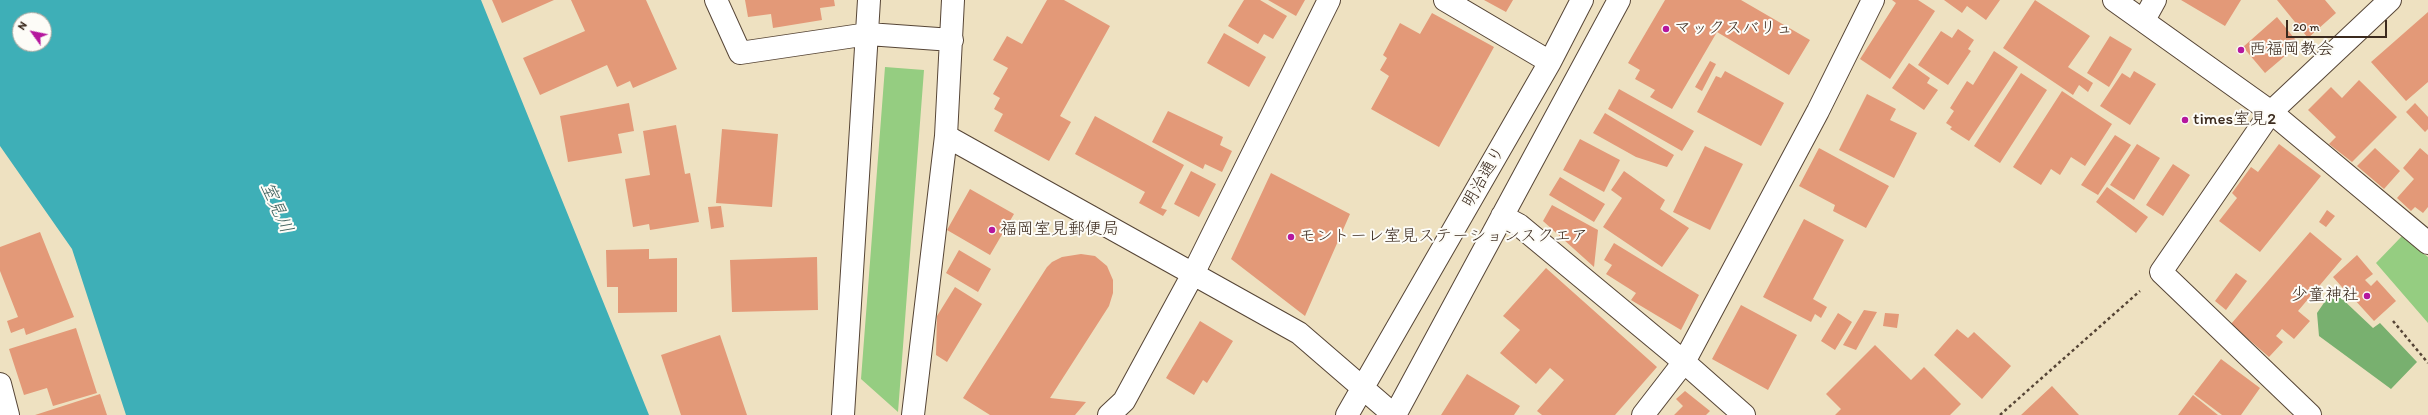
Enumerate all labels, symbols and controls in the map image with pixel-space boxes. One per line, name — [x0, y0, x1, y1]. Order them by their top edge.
north arrow — [12, 12, 52, 52]
scale bar — [2288, 12, 2389, 38]
text: N — [15, 19, 30, 32]
place label: マックスバリュ — [1674, 19, 1793, 39]
text: 20 m — [2293, 20, 2320, 34]
marker: マックスバリュ — [1661, 24, 1671, 34]
place label: 西福岡教会 — [2249, 40, 2334, 60]
marker: 西福岡教会 — [2236, 45, 2246, 55]
place label: times室見2 — [2193, 110, 2276, 130]
marker: times室見2 — [2180, 115, 2190, 125]
street label: 明治通り — [1458, 142, 1510, 212]
water label: 室見川 — [255, 179, 297, 237]
place label: 福岡室見郵便局 — [1000, 220, 1119, 240]
marker: 福岡室見郵便局 — [987, 225, 997, 235]
place label: モントーレ室見ステーションスクエア — [1299, 227, 1588, 247]
marker: モントーレ室見ステーションスクエア — [1286, 232, 1296, 242]
place label: 少童神社 — [2291, 286, 2359, 306]
marker: 少童神社 — [2362, 291, 2372, 301]

